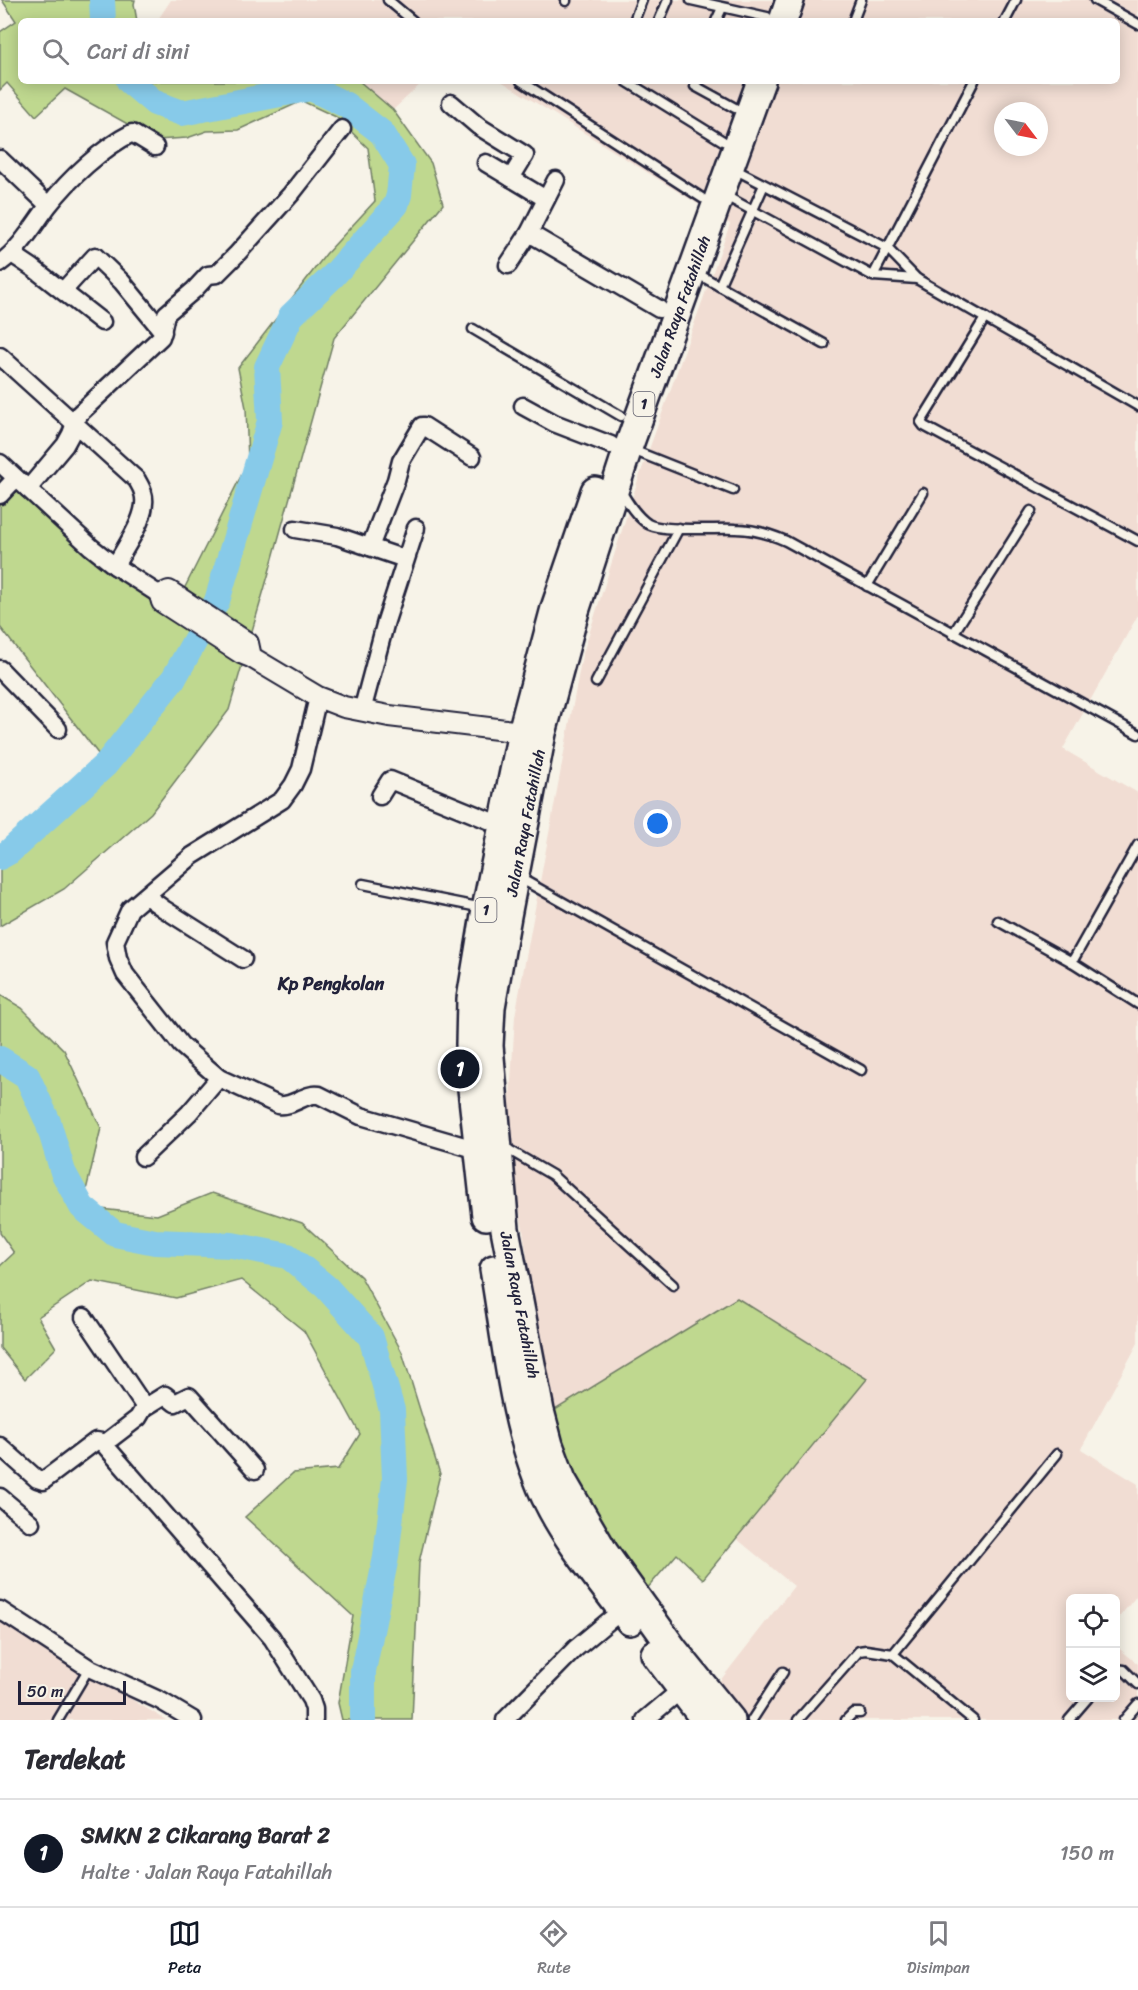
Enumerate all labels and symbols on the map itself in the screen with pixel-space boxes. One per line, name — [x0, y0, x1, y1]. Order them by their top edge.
north arrow — [994, 102, 1048, 156]
street label: Jalan Raya Fatahillah — [640, 231, 718, 382]
road number: 1 — [634, 392, 654, 416]
street label: Jalan Raya Fatahillah — [496, 747, 553, 900]
your location — [643, 809, 672, 838]
road number: 1 — [476, 898, 496, 922]
district label: Kp Pengkolan — [277, 968, 384, 1000]
pin: 1 — [440, 1046, 480, 1092]
street label: Jalan Raya Fatahillah — [491, 1228, 548, 1381]
scale bar — [18, 1678, 126, 1706]

